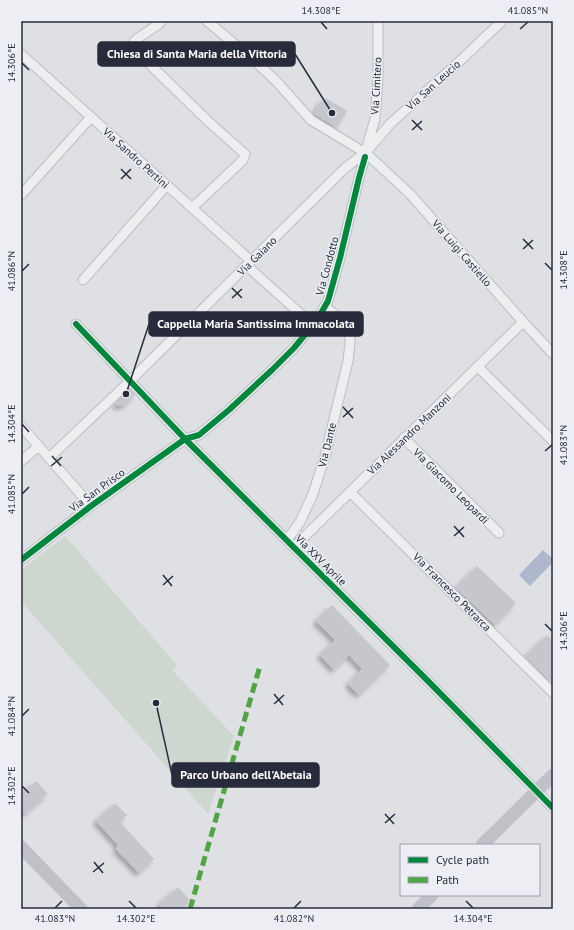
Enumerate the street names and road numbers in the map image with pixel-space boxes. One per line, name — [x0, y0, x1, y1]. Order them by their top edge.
street label: Via Cimitero — [367, 57, 385, 116]
street label: Via San Leucio — [402, 57, 463, 114]
street label: Via Sandro Pertini — [99, 124, 172, 191]
street label: Via Luigi Castiello — [428, 216, 495, 290]
street label: Via Gaiano — [234, 233, 280, 279]
street label: Via Condotto — [312, 235, 342, 298]
street label: Via Alessandro Manzoni — [363, 390, 454, 478]
street label: Via Dante — [314, 421, 339, 470]
street label: Via Giacomo Leopardi — [409, 444, 492, 527]
street label: Via San Prisco — [66, 465, 128, 516]
street label: Via XXV Aprile — [292, 531, 350, 589]
street label: Via Francesco Petrarca — [409, 549, 494, 634]

